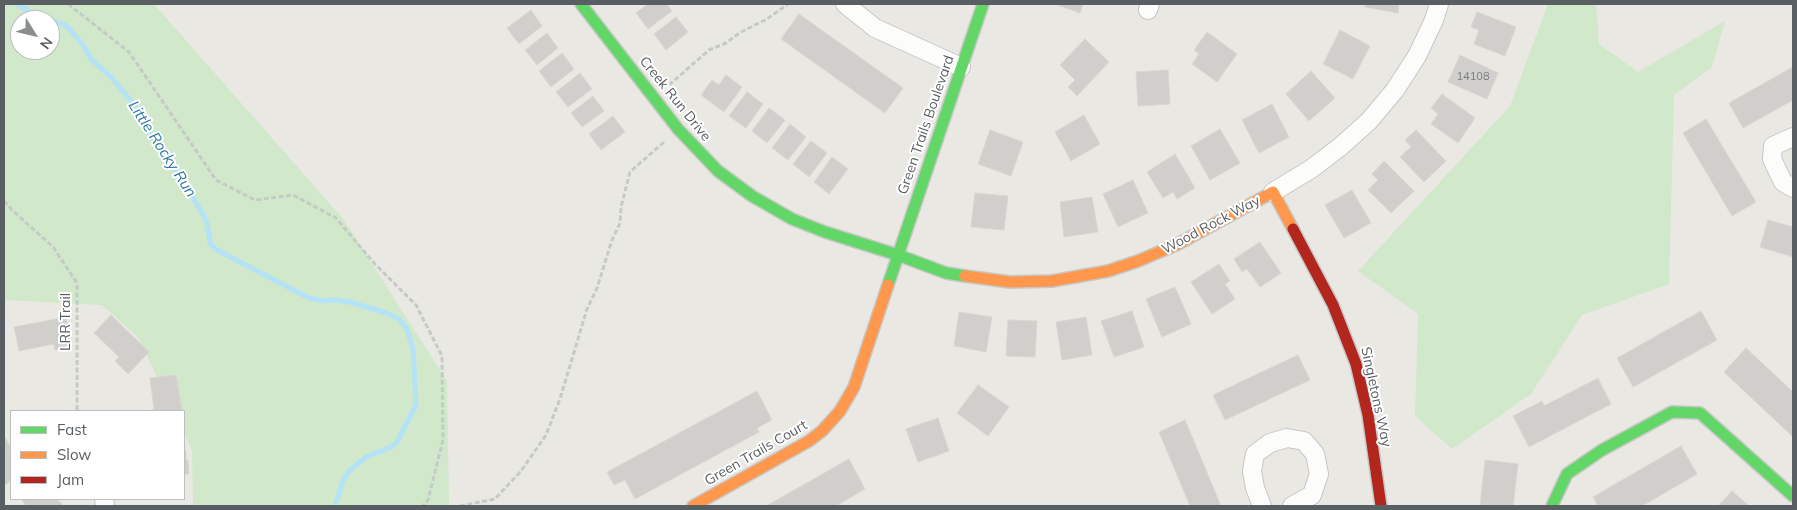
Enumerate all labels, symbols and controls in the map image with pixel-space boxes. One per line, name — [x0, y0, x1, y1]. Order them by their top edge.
north arrow — [10, 10, 60, 60]
text: N — [36, 34, 57, 53]
street label: Creek Run Drive — [636, 53, 714, 145]
street label: Green Trails Boulevard — [894, 53, 958, 197]
house number: 14108 — [1457, 70, 1489, 84]
water label: Little Rocky Run — [124, 98, 200, 200]
street label: Wood Rock Way — [1159, 192, 1263, 258]
street label: LRR Trail — [58, 293, 74, 351]
street label: Singletons Way — [1357, 345, 1395, 449]
legend — [10, 410, 185, 500]
street label: Green Trails Court — [702, 417, 810, 489]
text: Fast — [57, 420, 87, 439]
text: Slow — [57, 445, 91, 464]
text: Jam — [57, 470, 84, 489]

